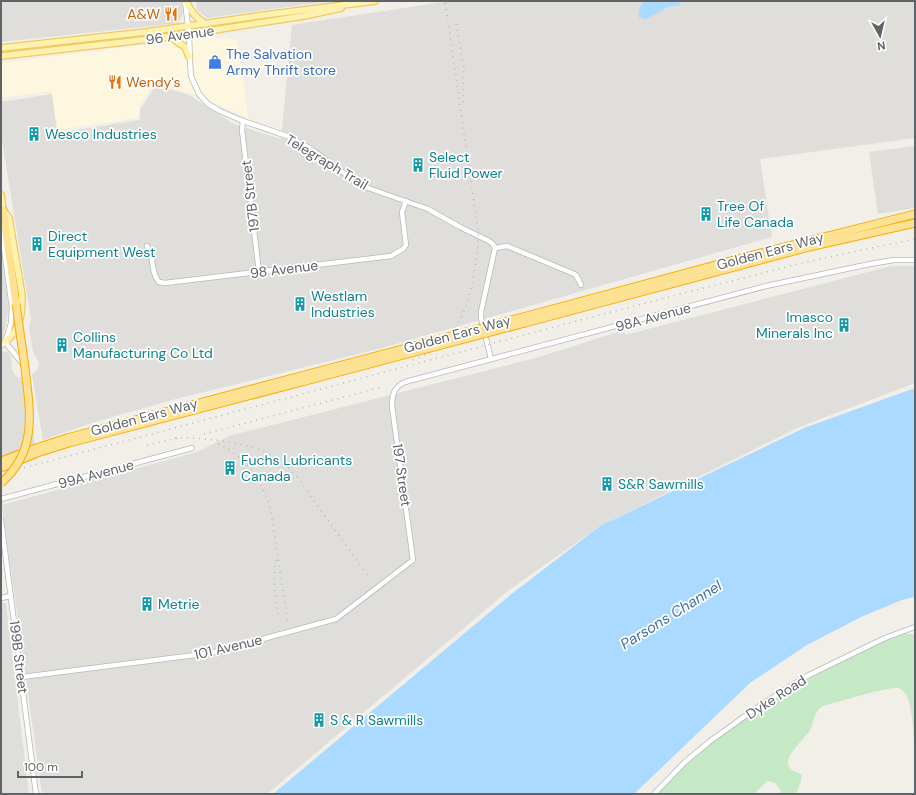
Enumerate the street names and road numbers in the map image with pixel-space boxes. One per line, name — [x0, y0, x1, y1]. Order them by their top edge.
street label: 96 Avenue — [145, 21, 215, 49]
street label: Telegraph Trail — [282, 130, 372, 194]
street label: 197B Street — [237, 159, 263, 233]
street label: Golden Ears Way — [715, 228, 826, 274]
street label: 98 Avenue — [249, 256, 319, 282]
street label: 98A Avenue — [613, 298, 693, 336]
street label: Golden Ears Way — [402, 311, 513, 357]
street label: Golden Ears Way — [89, 394, 200, 440]
street label: 197 Street — [389, 442, 415, 508]
street label: 99A Avenue — [56, 455, 136, 493]
street label: 199B Street — [6, 619, 32, 695]
street label: 101 Avenue — [192, 630, 264, 664]
street label: Dyke Road — [742, 671, 810, 723]

